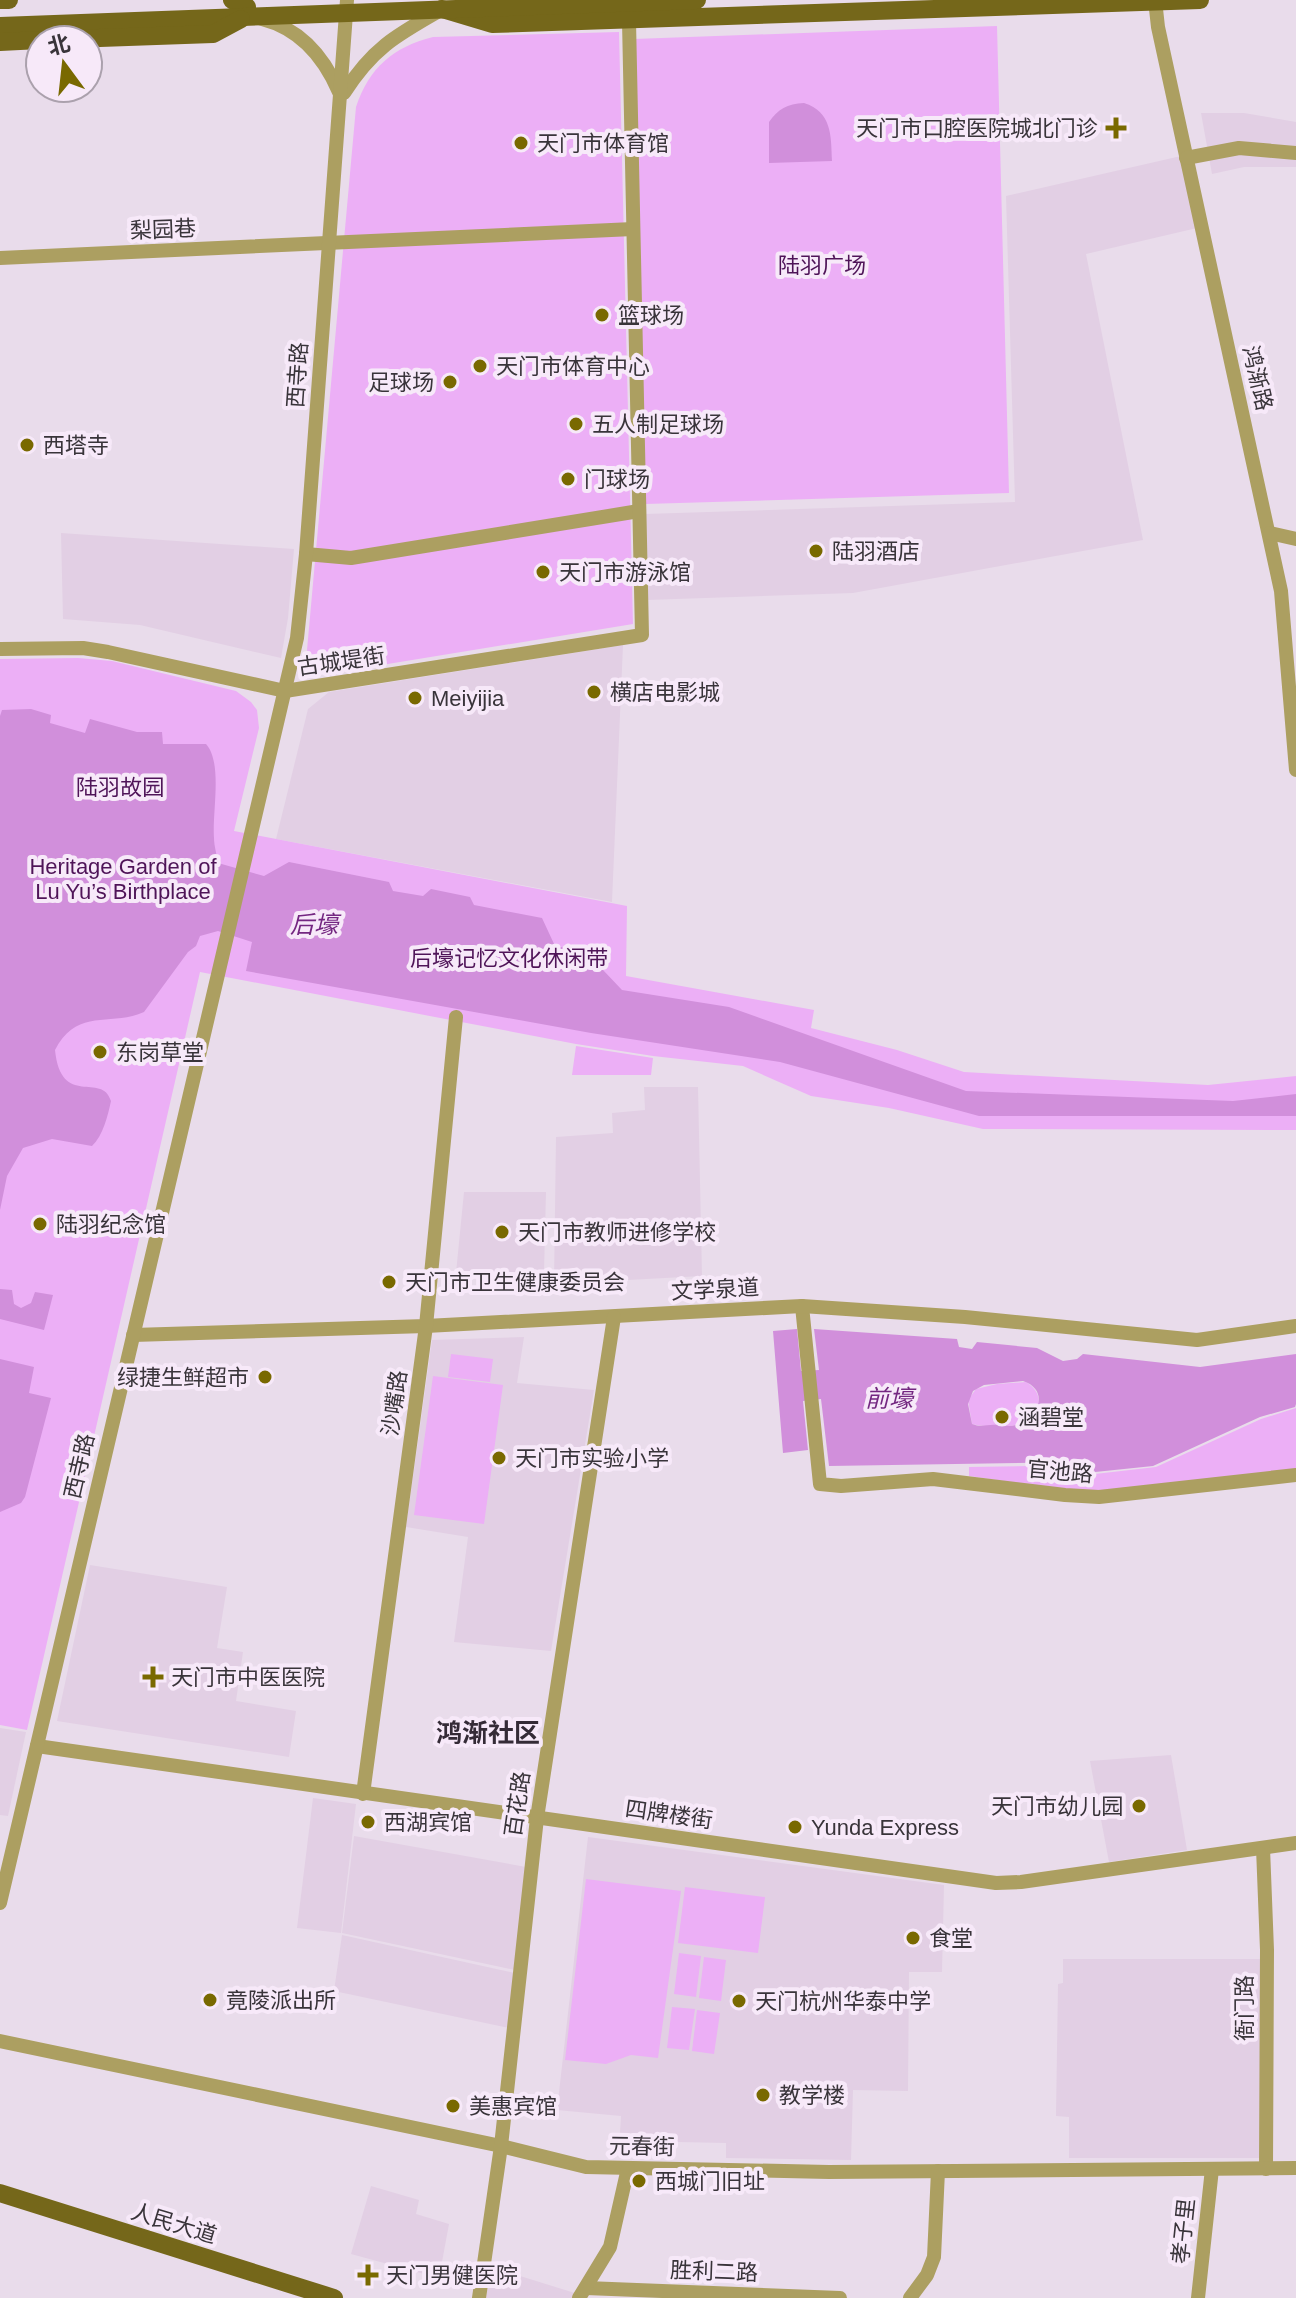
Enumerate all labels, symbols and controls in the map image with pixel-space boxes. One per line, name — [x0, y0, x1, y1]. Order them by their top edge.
north arrow — [24, 24, 104, 104]
text: 北 — [45, 30, 73, 60]
place label: 天门市口腔医院城北门诊 — [856, 116, 1098, 141]
marker: 天门市口腔医院城北门诊 — [1105, 117, 1127, 139]
place label: 天门市体育馆 — [537, 131, 669, 156]
marker: 天门市体育馆 — [512, 134, 530, 152]
street label: 梨园巷 — [130, 216, 196, 243]
park label: 陆羽广场 — [778, 253, 866, 278]
place label: 篮球场 — [618, 303, 684, 328]
marker: 篮球场 — [593, 306, 611, 324]
street label: 西寺路 — [283, 341, 312, 409]
street label: 鸿渐路 — [1238, 343, 1277, 413]
place label: 天门市体育中心 — [496, 354, 650, 379]
marker: 天门市体育中心 — [471, 357, 489, 375]
place label: 足球场 — [368, 370, 434, 395]
marker: 足球场 — [441, 373, 459, 391]
place label: 五人制足球场 — [592, 412, 724, 437]
marker: 五人制足球场 — [567, 415, 585, 433]
place label: 西塔寺 — [43, 433, 109, 458]
marker: 西塔寺 — [18, 436, 36, 454]
place label: 门球场 — [584, 467, 650, 492]
marker: 门球场 — [559, 470, 577, 488]
place label: 陆羽酒店 — [832, 539, 920, 564]
marker: 陆羽酒店 — [807, 542, 825, 560]
place label: 天门市游泳馆 — [559, 560, 691, 585]
marker: 天门市游泳馆 — [534, 563, 552, 581]
street label: 古城堤街 — [296, 643, 386, 680]
place label: 横店电影城 — [610, 680, 720, 705]
marker: 横店电影城 — [585, 683, 603, 701]
place label: Meiyijia — [431, 686, 505, 711]
marker: Meiyijia — [406, 689, 424, 707]
park label: 陆羽故园 — [76, 775, 164, 800]
park label: Heritage Garden of Lu Yu’s Birthplace — [29, 854, 217, 904]
water label: 后壕 — [290, 911, 342, 938]
park label: 后壕记忆文化休闲带 — [410, 946, 608, 971]
place label: 东岗草堂 — [116, 1040, 204, 1065]
marker: 东岗草堂 — [91, 1043, 109, 1061]
place label: 陆羽纪念馆 — [56, 1212, 166, 1237]
marker: 陆羽纪念馆 — [31, 1215, 49, 1233]
place label: 天门市教师进修学校 — [518, 1220, 716, 1245]
marker: 天门市教师进修学校 — [493, 1223, 511, 1241]
place label: 天门市卫生健康委员会 — [405, 1270, 625, 1295]
marker: 天门市卫生健康委员会 — [380, 1273, 398, 1291]
street label: 文学泉道 — [670, 1275, 760, 1304]
place label: 绿捷生鲜超市 — [117, 1365, 249, 1390]
marker: 绿捷生鲜超市 — [256, 1368, 274, 1386]
street label: 沙嘴路 — [378, 1369, 411, 1437]
water label: 前壕 — [865, 1385, 917, 1412]
place label: 涵碧堂 — [1018, 1405, 1084, 1430]
marker: 涵碧堂 — [993, 1408, 1011, 1426]
street label: 西寺路 — [60, 1431, 99, 1501]
place label: 天门市实验小学 — [515, 1446, 669, 1471]
marker: 天门市实验小学 — [490, 1449, 508, 1467]
street label: 官池路 — [1026, 1456, 1094, 1487]
place label: 天门市中医医院 — [171, 1665, 325, 1690]
marker: 天门市中医医院 — [142, 1666, 164, 1688]
district label: 鸿渐社区 — [436, 1718, 540, 1748]
street label: 百花路 — [501, 1770, 534, 1838]
place label: 天门市幼儿园 — [991, 1794, 1123, 1819]
street label: 四牌楼街 — [624, 1796, 714, 1833]
marker: 天门市幼儿园 — [1130, 1797, 1148, 1815]
place label: 西湖宾馆 — [384, 1810, 472, 1835]
marker: 西湖宾馆 — [359, 1813, 377, 1831]
place label: Yunda Express — [811, 1815, 959, 1840]
marker: Yunda Express — [786, 1818, 804, 1836]
place label: 食堂 — [929, 1926, 973, 1951]
marker: 食堂 — [904, 1929, 922, 1947]
street label: 衙门路 — [1232, 1975, 1257, 2041]
place label: 竟陵派出所 — [226, 1988, 336, 2013]
place label: 天门杭州华泰中学 — [755, 1989, 931, 2014]
marker: 竟陵派出所 — [201, 1991, 219, 2009]
marker: 天门杭州华泰中学 — [730, 1992, 748, 2010]
place label: 教学楼 — [779, 2083, 845, 2108]
marker: 教学楼 — [754, 2086, 772, 2104]
place label: 美惠宾馆 — [469, 2094, 557, 2119]
marker: 美惠宾馆 — [444, 2097, 462, 2115]
street label: 元春街 — [609, 2133, 675, 2160]
place label: 西城门旧址 — [655, 2169, 765, 2194]
marker: 西城门旧址 — [630, 2172, 648, 2190]
street label: 孝子里 — [1168, 2197, 1199, 2265]
street label: 人民大道 — [128, 2199, 220, 2248]
street label: 胜利二路 — [670, 2257, 758, 2286]
place label: 天门男健医院 — [386, 2263, 518, 2288]
marker: 天门男健医院 — [357, 2264, 379, 2286]

